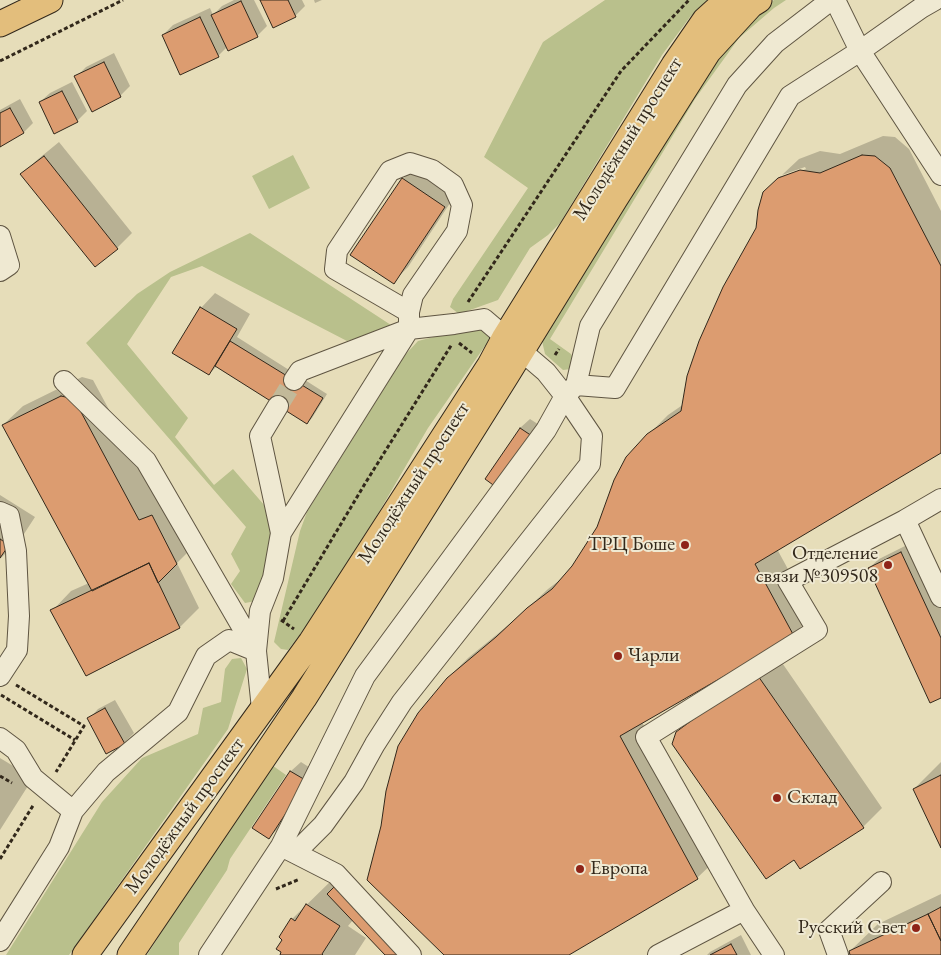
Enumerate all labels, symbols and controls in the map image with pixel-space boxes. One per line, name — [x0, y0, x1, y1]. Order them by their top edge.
street label: Молодёжный проспект — [568, 53, 688, 225]
street label: Молодёжный проспект — [353, 398, 475, 568]
place label: ТРЦ Боше — [588, 533, 675, 557]
marker: ТРЦ Боше — [679, 539, 691, 551]
place label: Отделение связи №309508 — [756, 542, 878, 589]
marker: Отделение связи №309508 — [882, 559, 894, 571]
place label: Чарли — [628, 644, 680, 668]
marker: Чарли — [612, 650, 624, 662]
street label: Молодёжный проспект — [120, 733, 250, 899]
place label: Склад — [787, 786, 837, 810]
marker: Склад — [771, 792, 783, 804]
place label: Европа — [590, 857, 648, 881]
marker: Европа — [574, 863, 586, 875]
place label: Русский Свет — [798, 916, 906, 940]
marker: Русский Свет — [910, 922, 922, 934]

